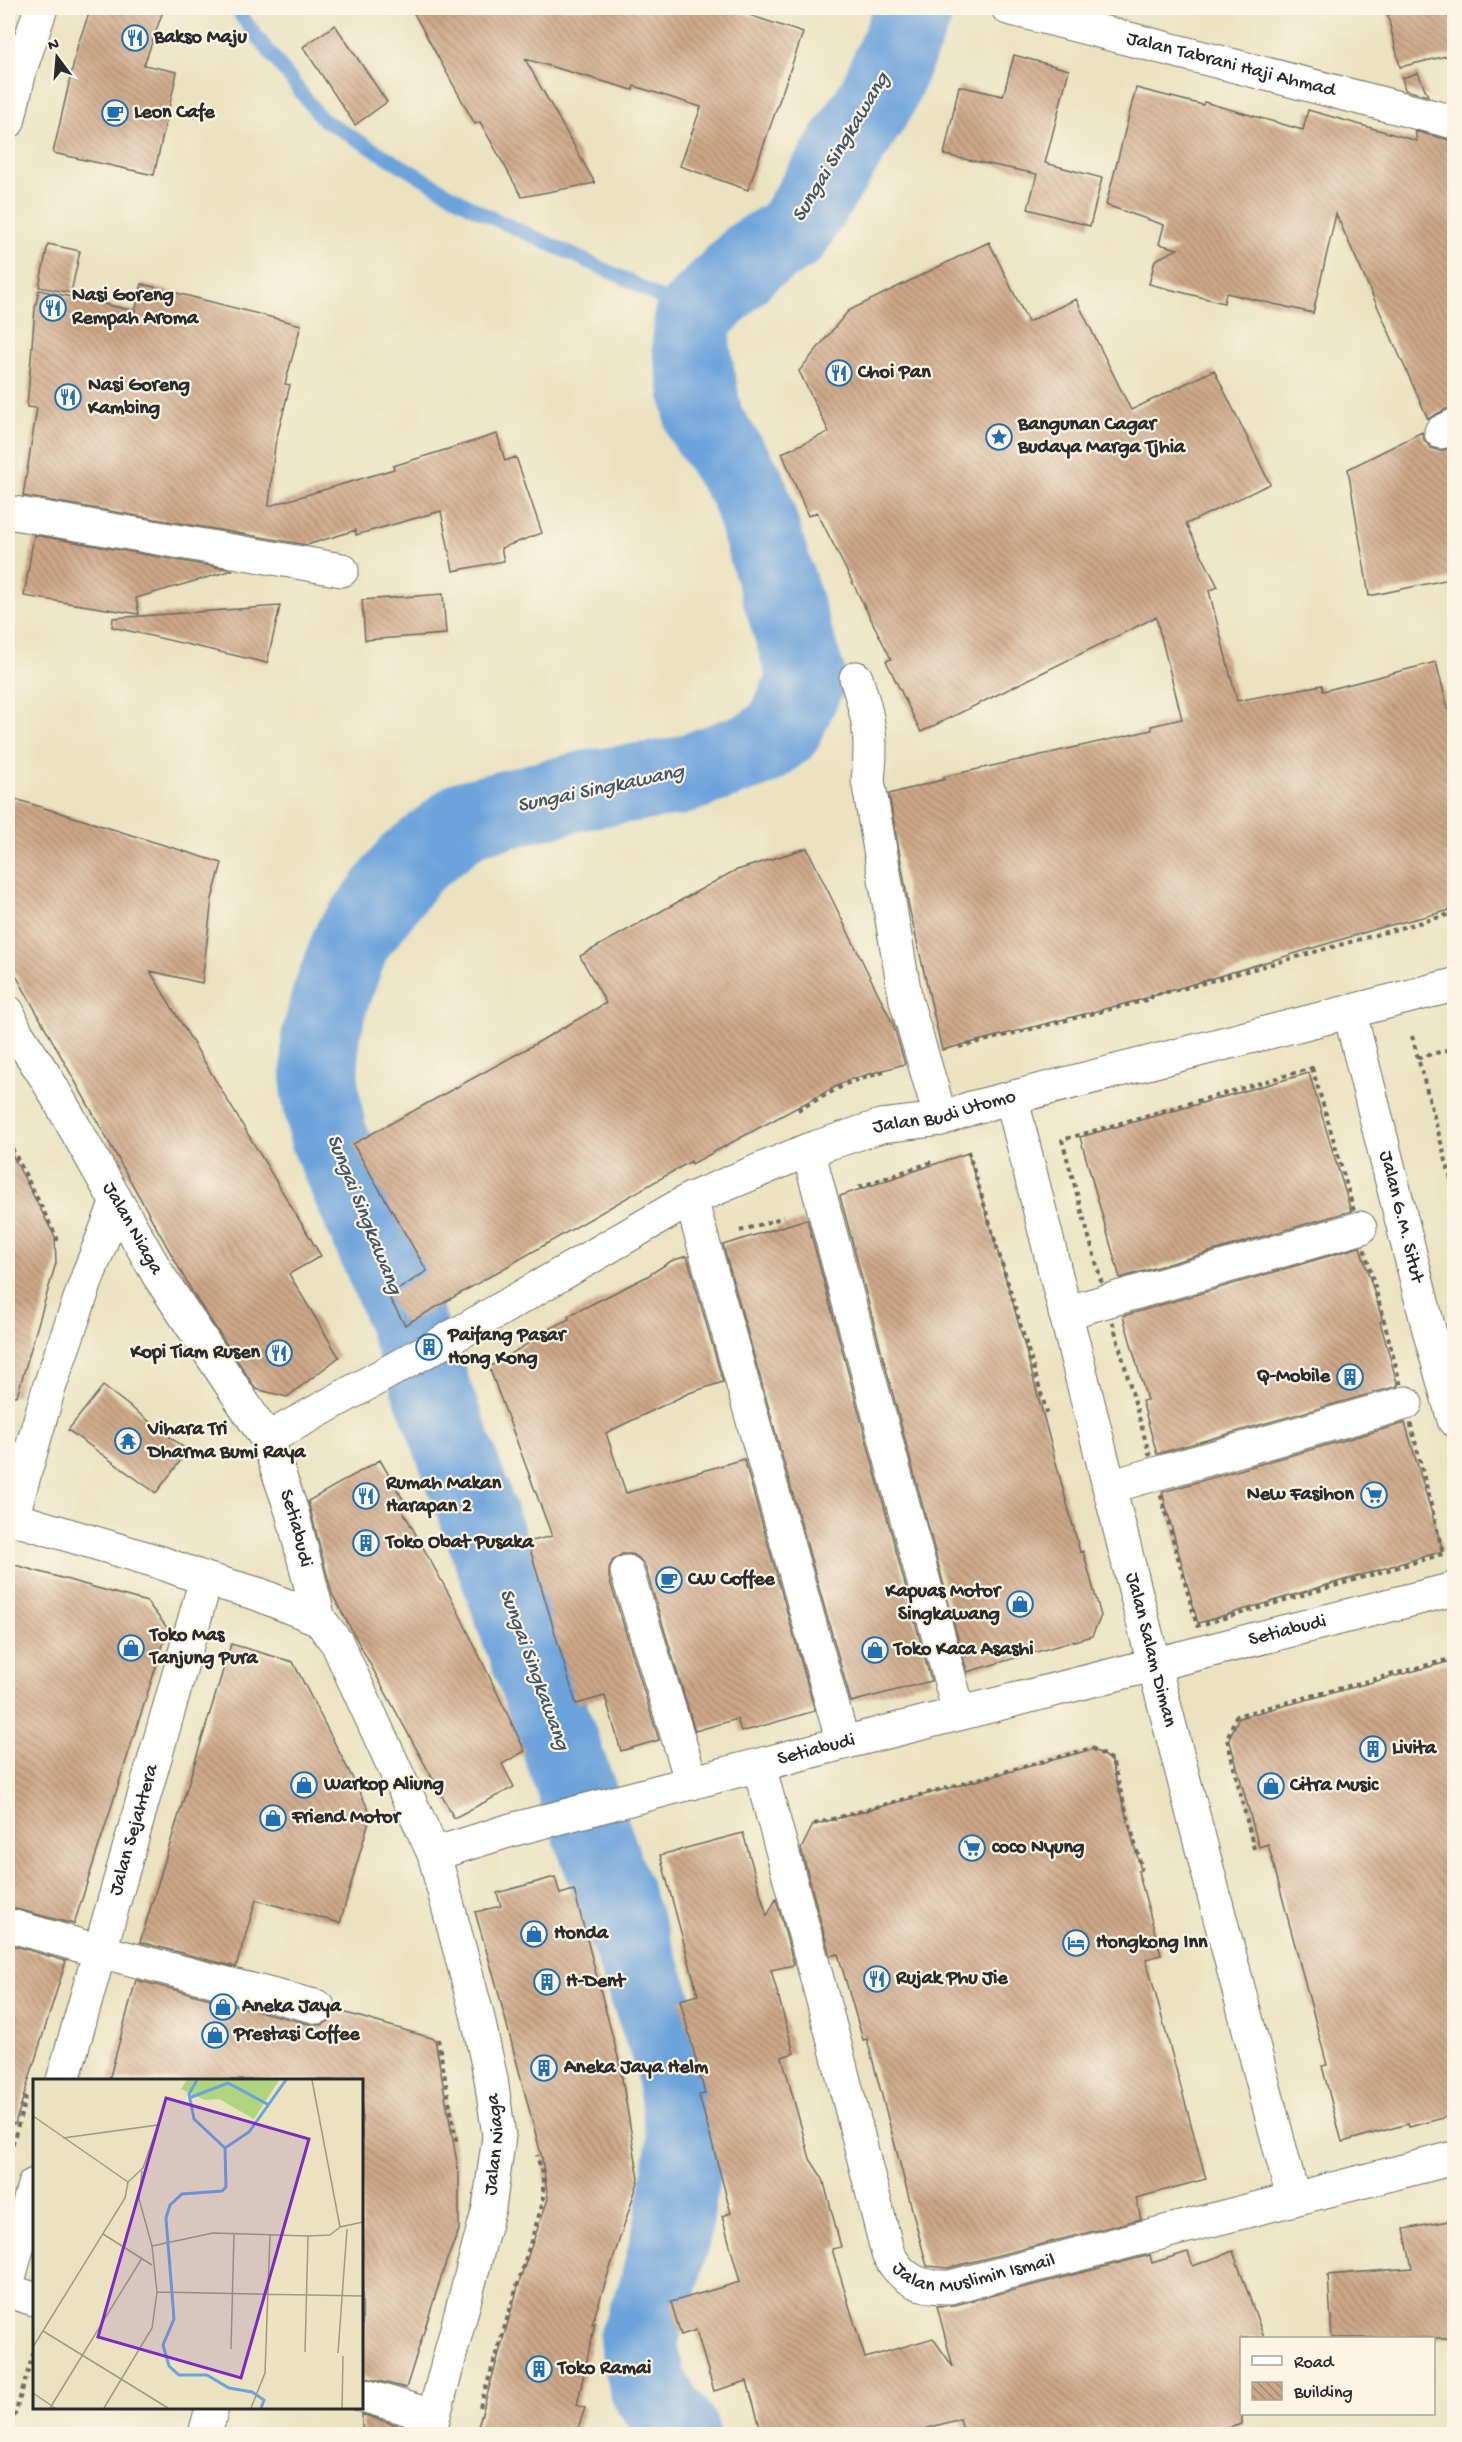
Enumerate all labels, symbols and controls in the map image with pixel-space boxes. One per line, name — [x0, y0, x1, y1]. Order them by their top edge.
restaurant icon: Bakso Maju — [120, 23, 150, 53]
north arrow — [27, 27, 87, 87]
place label: Bakso Maju — [153, 27, 248, 50]
street label: Jalan Tabrani Haji Ahmad — [1124, 27, 1340, 103]
text: N — [46, 35, 62, 57]
water label: Sungai Singkawang — [788, 67, 897, 227]
cafe icon: Leon Cafe — [100, 98, 130, 128]
place label: Leon Cafe — [134, 102, 215, 125]
place label: Nasi Goreng Rempah Aroma — [71, 285, 199, 331]
restaurant icon: Nasi Goreng Rempah Aroma — [38, 293, 68, 323]
restaurant icon: Choi Pan — [824, 358, 854, 388]
place label: Choi Pan — [857, 362, 931, 385]
place label: Nasi Goreng Kambing — [87, 375, 190, 421]
restaurant icon: Nasi Goreng Kambing — [53, 382, 83, 412]
place label: Bangunan Cagar Budaya Marga Tjhia — [1017, 414, 1186, 460]
place icon: Bangunan Cagar Budaya Marga Tjhia — [984, 422, 1014, 452]
water label: Sungai Singkawang — [515, 760, 689, 820]
street label: Jalan Budi Utomo — [870, 1085, 1018, 1140]
water label: Sungai Singkawang — [320, 1132, 407, 1300]
street label: Jalan G.M. Situt — [1373, 1149, 1429, 1287]
street label: Jalan Niaga — [97, 1178, 168, 1280]
place label: Paifang Pasar Hong Kong — [447, 1325, 567, 1371]
building icon: Paifang Pasar Hong Kong — [414, 1332, 444, 1362]
restaurant icon: Kopi Tiam Rusen — [264, 1338, 294, 1368]
place label: Kopi Tiam Rusen — [130, 1342, 260, 1365]
building icon: Q-Mobile — [1335, 1362, 1365, 1392]
place label: Q-Mobile — [1256, 1366, 1331, 1389]
place label: Vihara Tri Dharma Bumi Raya — [146, 1419, 306, 1465]
temple icon: Vihara Tri Dharma Bumi Raya — [113, 1426, 143, 1456]
place label: Rumah Makan Harapan 2 — [385, 1473, 502, 1519]
supermarket icon: New Fasihon — [1359, 1480, 1389, 1510]
restaurant icon: Rumah Makan Harapan 2 — [351, 1481, 381, 1511]
place label: New Fasihon — [1247, 1484, 1354, 1507]
street label: Setiabudi — [274, 1487, 317, 1570]
building icon: Toko Obat Pusaka — [351, 1528, 381, 1558]
place label: Toko Obat Pusaka — [384, 1532, 535, 1555]
cafe icon: CW Coffee — [654, 1565, 684, 1595]
place label: CW Coffee — [687, 1569, 775, 1592]
street label: Jalan Salam Diman — [1120, 1570, 1181, 1730]
place label: Kapuas Motor Singkawang — [885, 1581, 1002, 1627]
water label: Sungai Singkawang — [492, 1586, 574, 1756]
shop icon: Kapuas Motor Singkawang — [1005, 1589, 1035, 1619]
street label: Setiabudi — [1246, 1610, 1329, 1652]
place label: Toko Mas Tanjung Pura — [148, 1625, 259, 1671]
shop icon: Toko Mas Tanjung Pura — [116, 1633, 146, 1663]
shop icon: Toko Kaca Asashi — [860, 1635, 890, 1665]
place label: Toko Kaca Asashi — [892, 1639, 1034, 1662]
street label: Setiabudi — [775, 1729, 857, 1771]
building icon: Livita — [1358, 1734, 1388, 1764]
place label: Livita — [1392, 1738, 1437, 1761]
street label: Jalan Sejahtera — [105, 1761, 164, 1898]
shop icon: Warkop Aliung — [289, 1770, 319, 1800]
shop icon: Citra Music — [1256, 1771, 1286, 1801]
place label: Warkop Aliung — [323, 1774, 444, 1797]
place label: Citra Music — [1289, 1775, 1379, 1798]
shop icon: Friend Motor — [258, 1803, 288, 1833]
place label: Friend Motor — [291, 1807, 402, 1830]
supermarket icon: coco Nyung — [957, 1833, 987, 1863]
place label: coco Nyung — [992, 1837, 1084, 1860]
shop icon: Honda — [519, 1919, 549, 1949]
place label: Honda — [554, 1923, 609, 1946]
hotel icon: Hongkong Inn — [1061, 1928, 1091, 1958]
place label: Hongkong Inn — [1096, 1932, 1208, 1955]
restaurant icon: Rujak Phu Jie — [862, 1964, 892, 1994]
building icon: H-Dent — [532, 1967, 562, 1997]
place label: Rujak Phu Jie — [895, 1968, 1008, 1991]
place label: H-Dent — [566, 1971, 627, 1994]
shop icon: Aneka Jaya — [208, 1992, 238, 2022]
place label: Aneka Jaya — [241, 1996, 342, 2019]
shop icon: Prestasi Coffee — [200, 2020, 230, 2050]
place label: Prestasi Coffee — [233, 2024, 360, 2047]
building icon: Aneka Jaya Helm — [529, 2053, 559, 2083]
place label: Aneka Jaya Helm — [563, 2057, 709, 2080]
inset map — [33, 2079, 363, 2409]
street label: Jalan Niaga — [479, 2091, 511, 2197]
street label: Jalan Muslimin Ismail — [893, 2246, 1063, 2270]
text: Jalan Muslimin Ismail — [886, 2249, 1058, 2299]
legend — [1240, 2337, 1435, 2415]
text: Road — [1294, 2353, 1335, 2374]
building icon: Toko Ramai — [524, 2354, 554, 2384]
place label: Toko Ramai — [556, 2358, 651, 2381]
text: Building — [1293, 2383, 1353, 2404]

